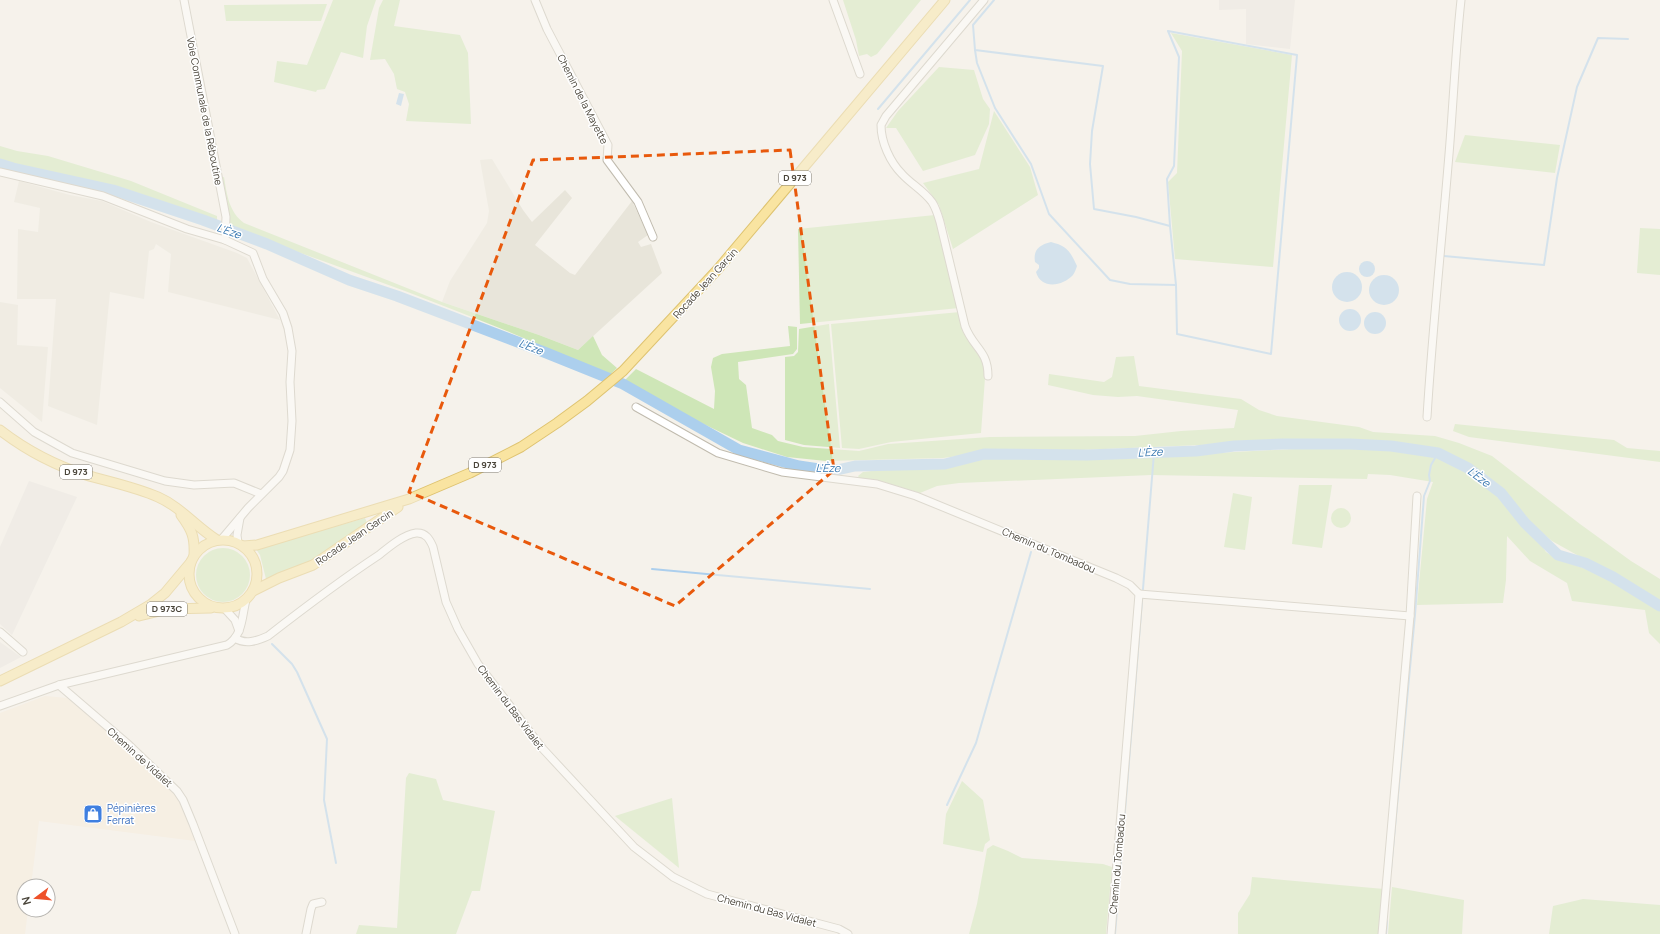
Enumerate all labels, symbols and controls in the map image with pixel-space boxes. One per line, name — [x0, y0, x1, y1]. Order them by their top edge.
street label: Voie Communale de la Réboutine — [184, 36, 226, 187]
street label: Chemin de la Mayette — [554, 52, 612, 146]
road number: D 973 — [779, 171, 811, 185]
water label: L'Èze — [215, 219, 244, 242]
street label: Rocade Jean Garcin — [669, 245, 741, 321]
water label: L'Èze — [517, 335, 546, 358]
water label: L'Èze — [1137, 443, 1163, 460]
road number: D 973 — [469, 458, 501, 472]
water label: L'Èze — [816, 460, 841, 475]
water label: L'Èze — [1465, 463, 1494, 490]
road number: D 973 — [60, 465, 92, 479]
street label: Rocade Jean Garcin — [312, 506, 396, 568]
street label: Chemin du Tombadou — [1000, 524, 1098, 576]
road number: D 973C — [147, 602, 187, 616]
street label: Chemin du Bas Vidalet — [475, 662, 547, 752]
street label: Chemin de Vidalet — [104, 724, 176, 790]
place label: Pépinières Ferrat — [107, 801, 156, 827]
shop icon: Pépinières Ferrat — [82, 803, 104, 825]
street label: Chemin du Tombadou — [1106, 813, 1128, 915]
north arrow — [16, 878, 56, 918]
street label: Chemin du Bas Vidalet — [716, 890, 818, 930]
text: N — [18, 895, 34, 907]

